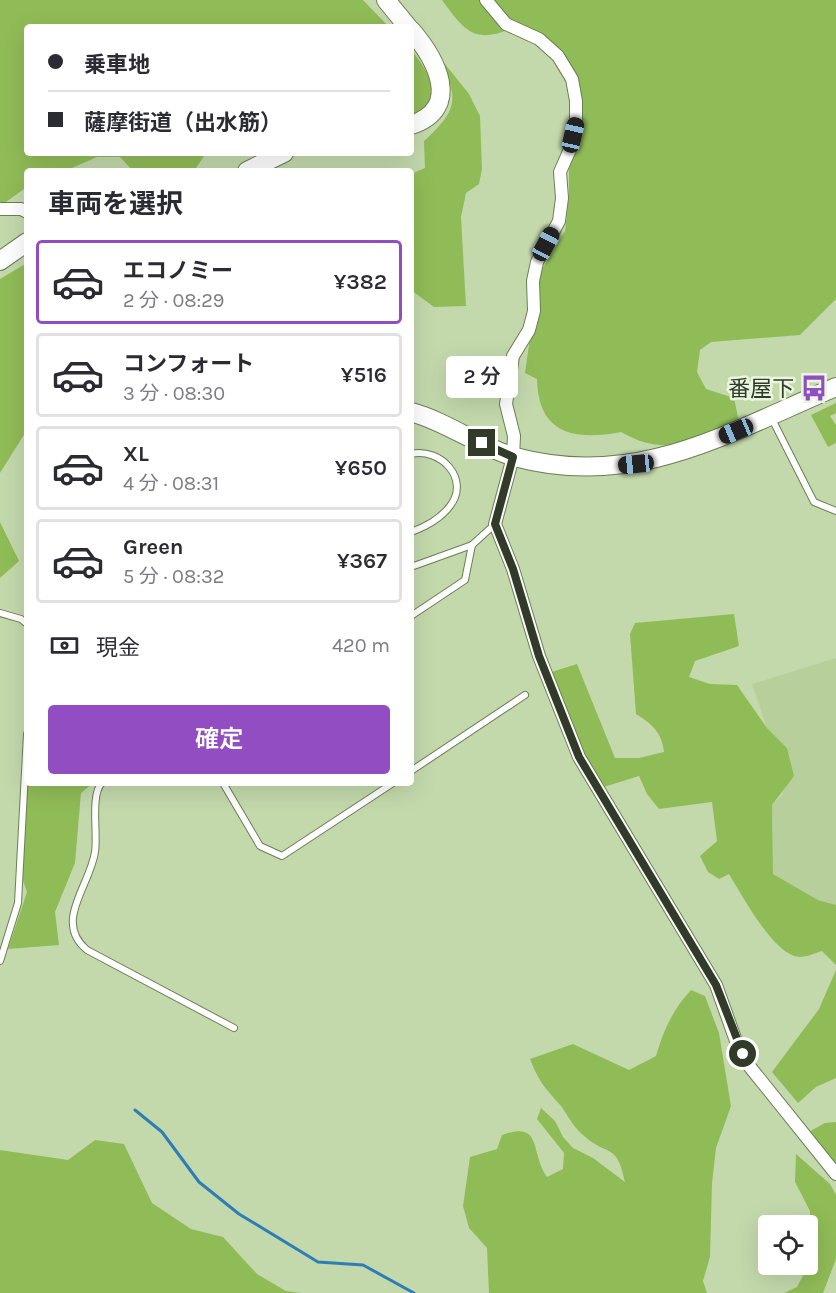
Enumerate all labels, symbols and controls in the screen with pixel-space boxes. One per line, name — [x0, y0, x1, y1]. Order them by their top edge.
text: 乗車地 — [84, 52, 150, 78]
text: 薩摩街道（出水筋） — [84, 110, 282, 136]
car — [560, 115, 586, 155]
text: 車両を選択 — [48, 188, 183, 220]
car — [530, 224, 562, 264]
icon: car — [51, 255, 105, 309]
text: エコノミー — [123, 258, 233, 284]
text: ¥382 — [334, 269, 387, 295]
text: 2 分 · 08:29 — [123, 289, 224, 312]
icon: car — [51, 348, 105, 402]
text: コンフォート — [123, 351, 254, 377]
callout: 2 分 — [446, 356, 518, 398]
text: ¥516 — [341, 362, 387, 388]
text: 2 分 — [464, 365, 500, 388]
bus stop icon: 番屋下 — [799, 373, 829, 403]
place label: 番屋下 — [728, 376, 794, 402]
text: 3 分 · 08:30 — [123, 382, 225, 405]
car — [716, 416, 756, 446]
route end — [468, 429, 495, 456]
icon: car — [51, 441, 105, 495]
text: XL — [123, 441, 149, 467]
car — [617, 453, 655, 475]
text: ¥650 — [335, 455, 387, 481]
text: 4 分 · 08:31 — [123, 472, 219, 495]
icon: car — [51, 534, 105, 588]
text: Green — [123, 534, 184, 560]
text: ¥367 — [337, 548, 387, 574]
text: 5 分 · 08:32 — [123, 565, 224, 588]
icon: cash — [48, 629, 81, 662]
text: 420 m — [332, 634, 390, 657]
text: 現金 — [96, 635, 140, 661]
button: 確定 — [48, 705, 390, 774]
route start — [729, 1040, 756, 1067]
map controls — [758, 1215, 818, 1275]
button: locate — [758, 1215, 818, 1275]

